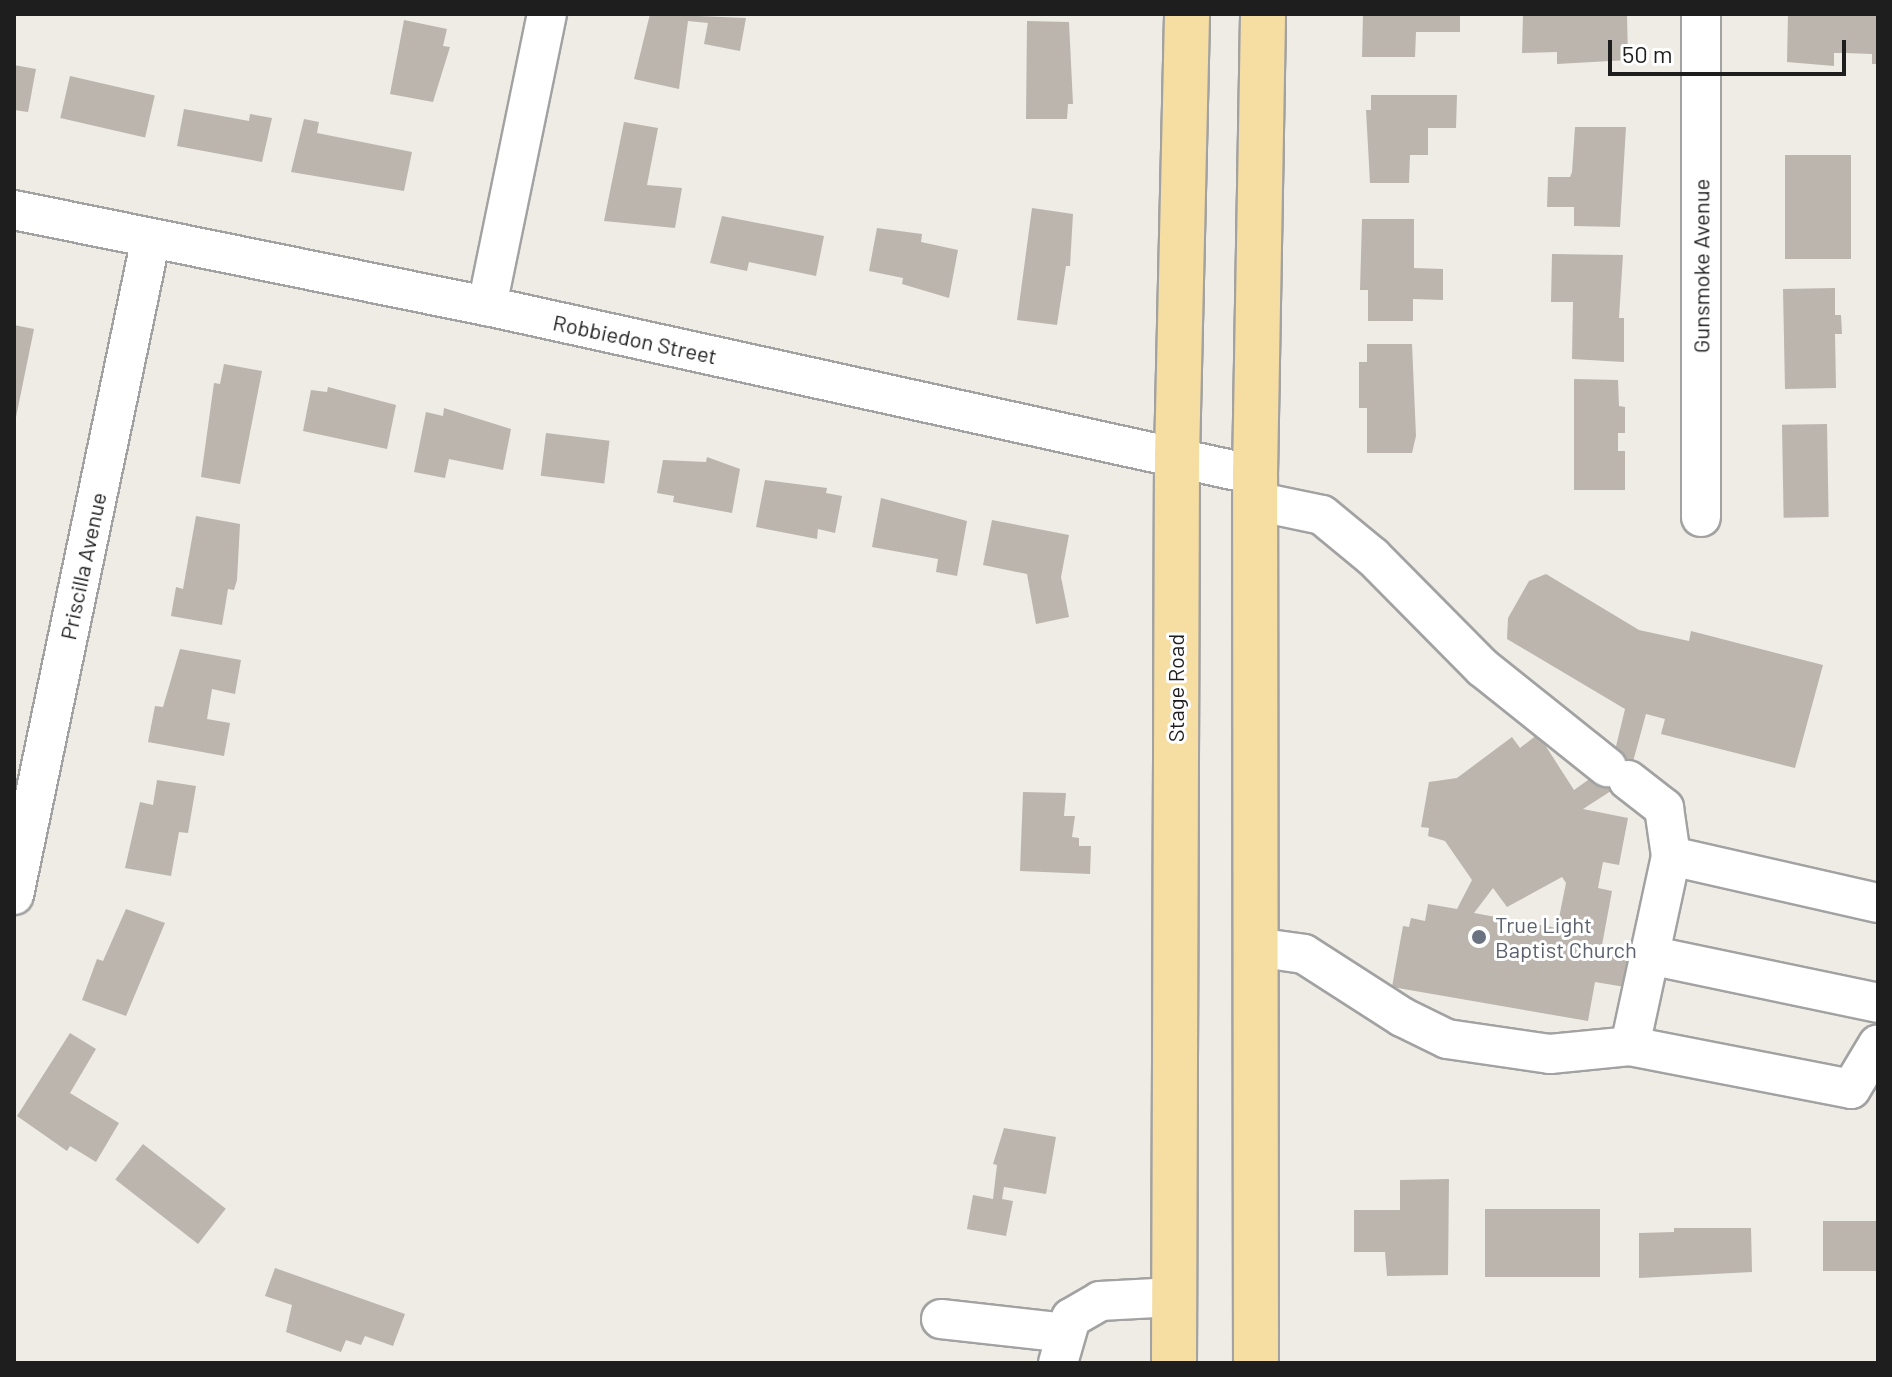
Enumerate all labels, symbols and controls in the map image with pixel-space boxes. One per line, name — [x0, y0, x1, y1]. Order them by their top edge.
scale bar — [1612, 24, 1850, 74]
text: 50 m — [1622, 39, 1673, 68]
street label: Gunsmoke Avenue — [1688, 179, 1714, 353]
street label: Robbiedon Street — [551, 309, 719, 369]
street label: Priscilla Avenue — [55, 490, 111, 642]
street label: Stage Road — [1163, 634, 1189, 742]
place label: True Light Baptist Church — [1495, 911, 1637, 962]
marker: True Light Baptist Church — [1470, 928, 1488, 946]

